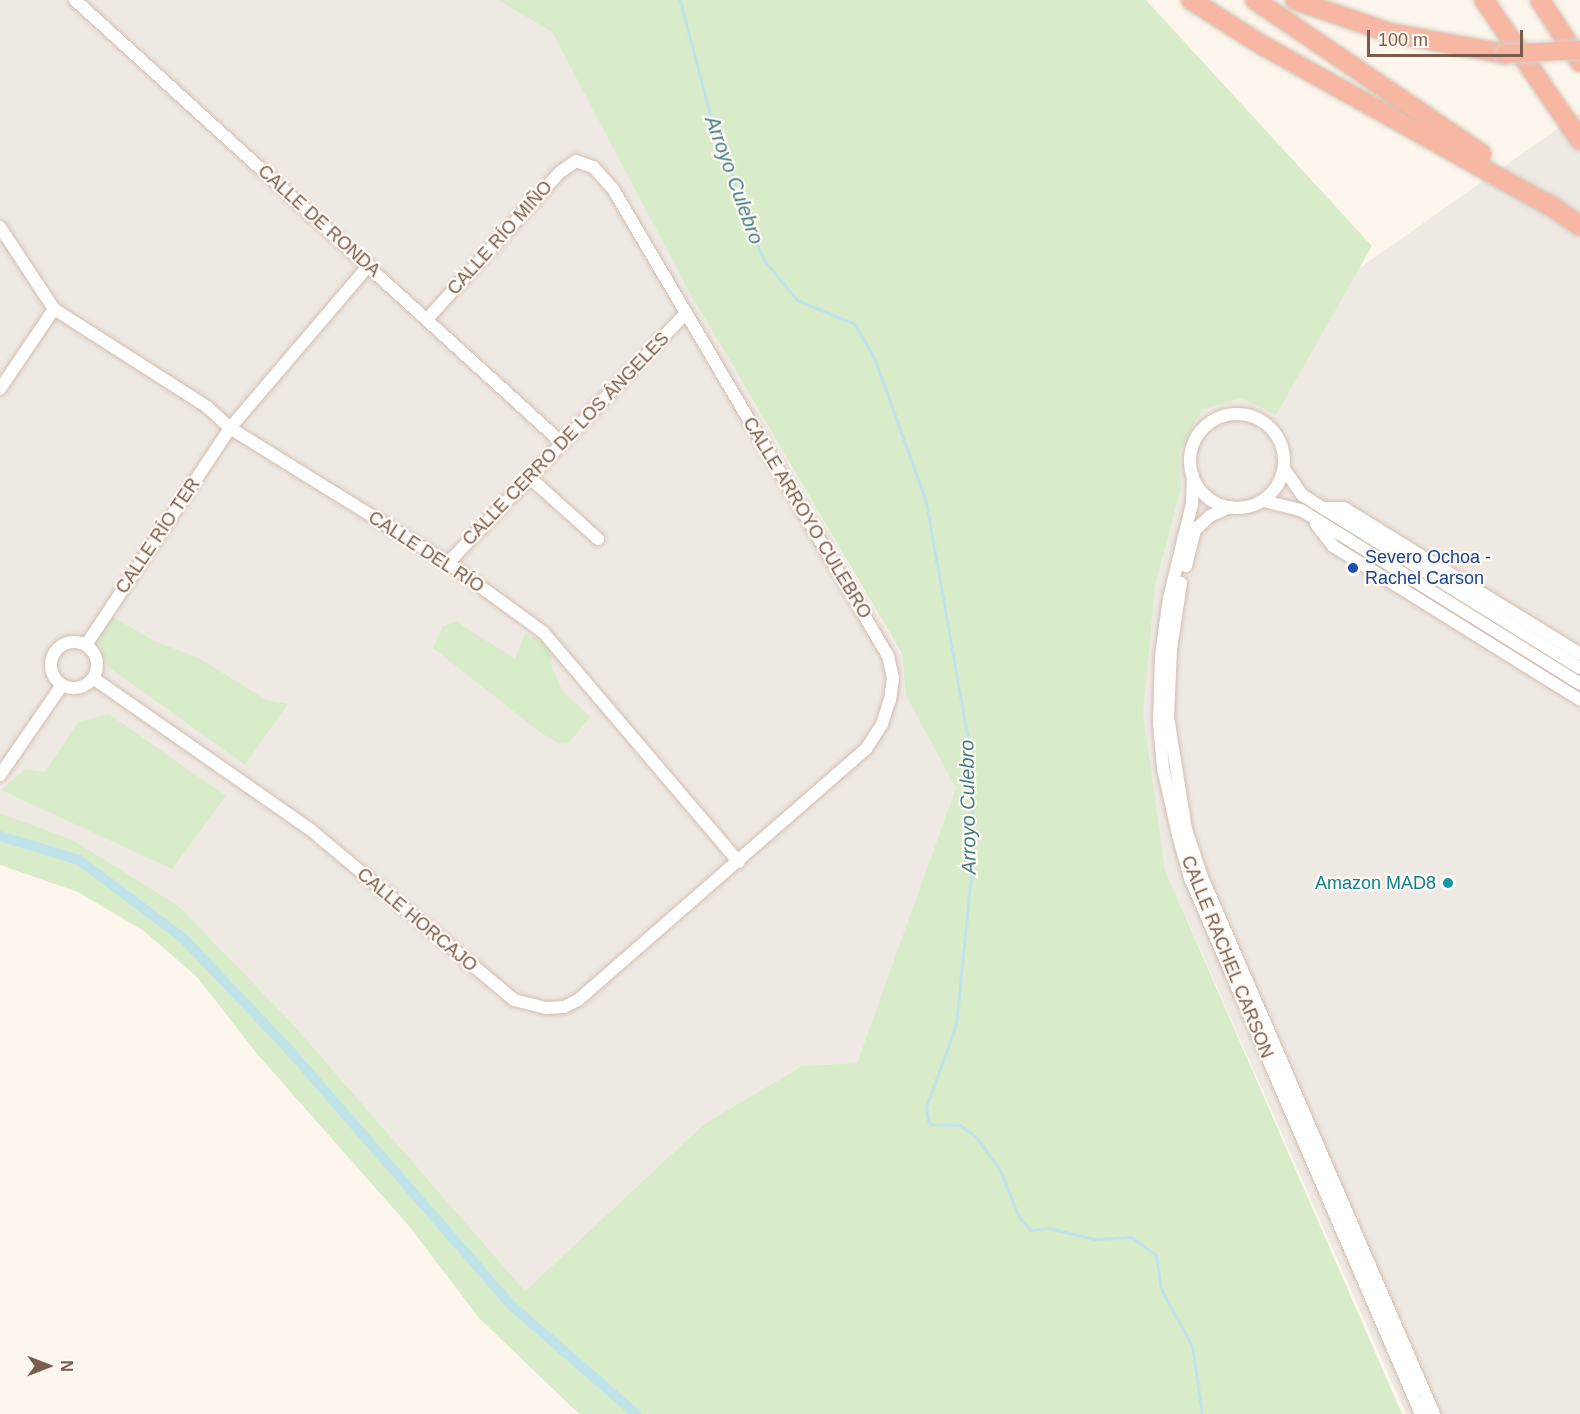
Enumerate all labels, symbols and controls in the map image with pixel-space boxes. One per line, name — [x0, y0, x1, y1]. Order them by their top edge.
scale bar — [1370, 18, 1526, 56]
text: 100 m — [1378, 30, 1428, 50]
water label: Arroyo Culebro — [700, 113, 768, 247]
street label: CALLE DE RONDA — [253, 160, 385, 282]
street label: CALLE RÍO MIÑO — [443, 177, 557, 299]
street label: CALLE CERRO DE LOS ÁNGELES — [458, 328, 674, 550]
street label: CALLE ARROYO CULEBRO — [738, 413, 876, 623]
street label: CALLE RÍO TER — [111, 474, 205, 598]
street label: CALLE DEL RÍO — [364, 506, 488, 598]
place label: Severo Ochoa - Rachel Carson — [1365, 547, 1491, 590]
marker: Severo Ochoa - Rachel Carson — [1346, 561, 1360, 575]
water label: Arroyo Culebro — [955, 740, 981, 874]
street label: CALLE RACHEL CARSON — [1176, 852, 1278, 1062]
street label: CALLE HORCAJO — [353, 864, 481, 976]
place label: Amazon MAD8 — [1315, 872, 1436, 894]
marker: Amazon MAD8 — [1441, 876, 1455, 890]
north arrow — [18, 1336, 78, 1396]
text: N — [58, 1360, 75, 1372]

